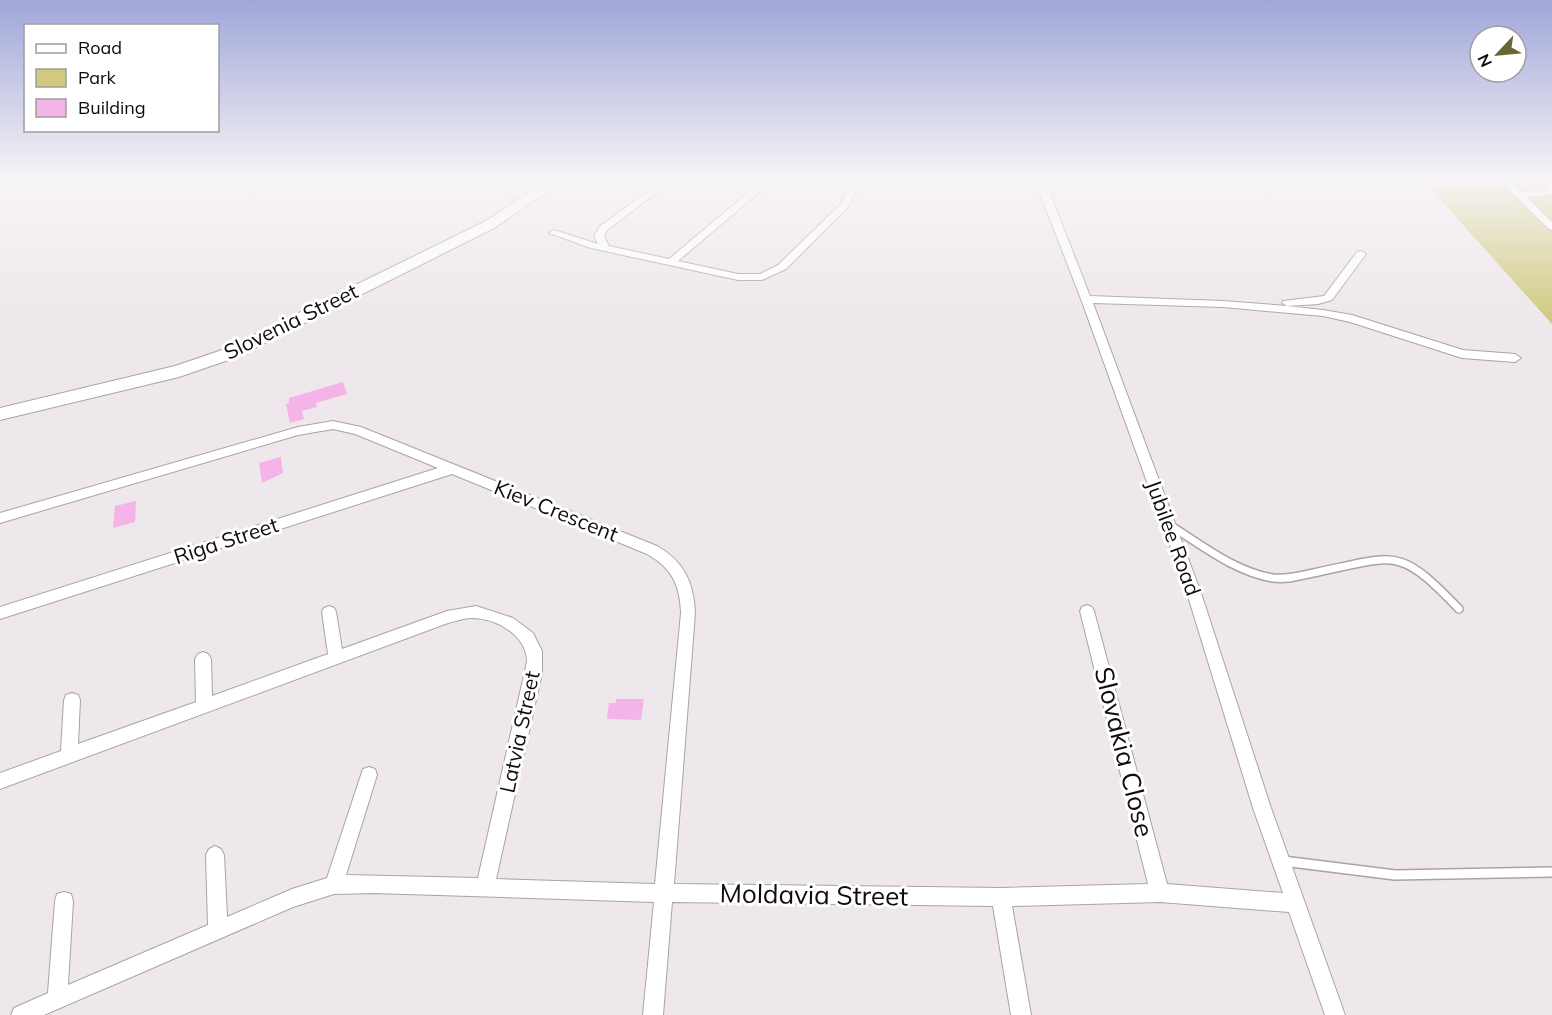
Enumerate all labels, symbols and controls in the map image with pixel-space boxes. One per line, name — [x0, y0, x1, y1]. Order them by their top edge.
legend — [24, 24, 219, 132]
north arrow — [1468, 24, 1528, 84]
text: Road — [78, 36, 122, 59]
text: N — [1473, 51, 1496, 70]
text: Park — [78, 66, 117, 89]
text: Building — [78, 96, 146, 119]
street label: Slovenia Street — [219, 277, 362, 365]
street label: Kiev Crescent — [491, 473, 622, 547]
street label: Jubilee Road — [1141, 476, 1207, 599]
street label: Riga Street — [170, 511, 281, 569]
street label: Slovakia Close — [1087, 663, 1162, 840]
street label: Latvia Street — [493, 669, 545, 795]
street label: Moldavia Street — [719, 876, 909, 913]

